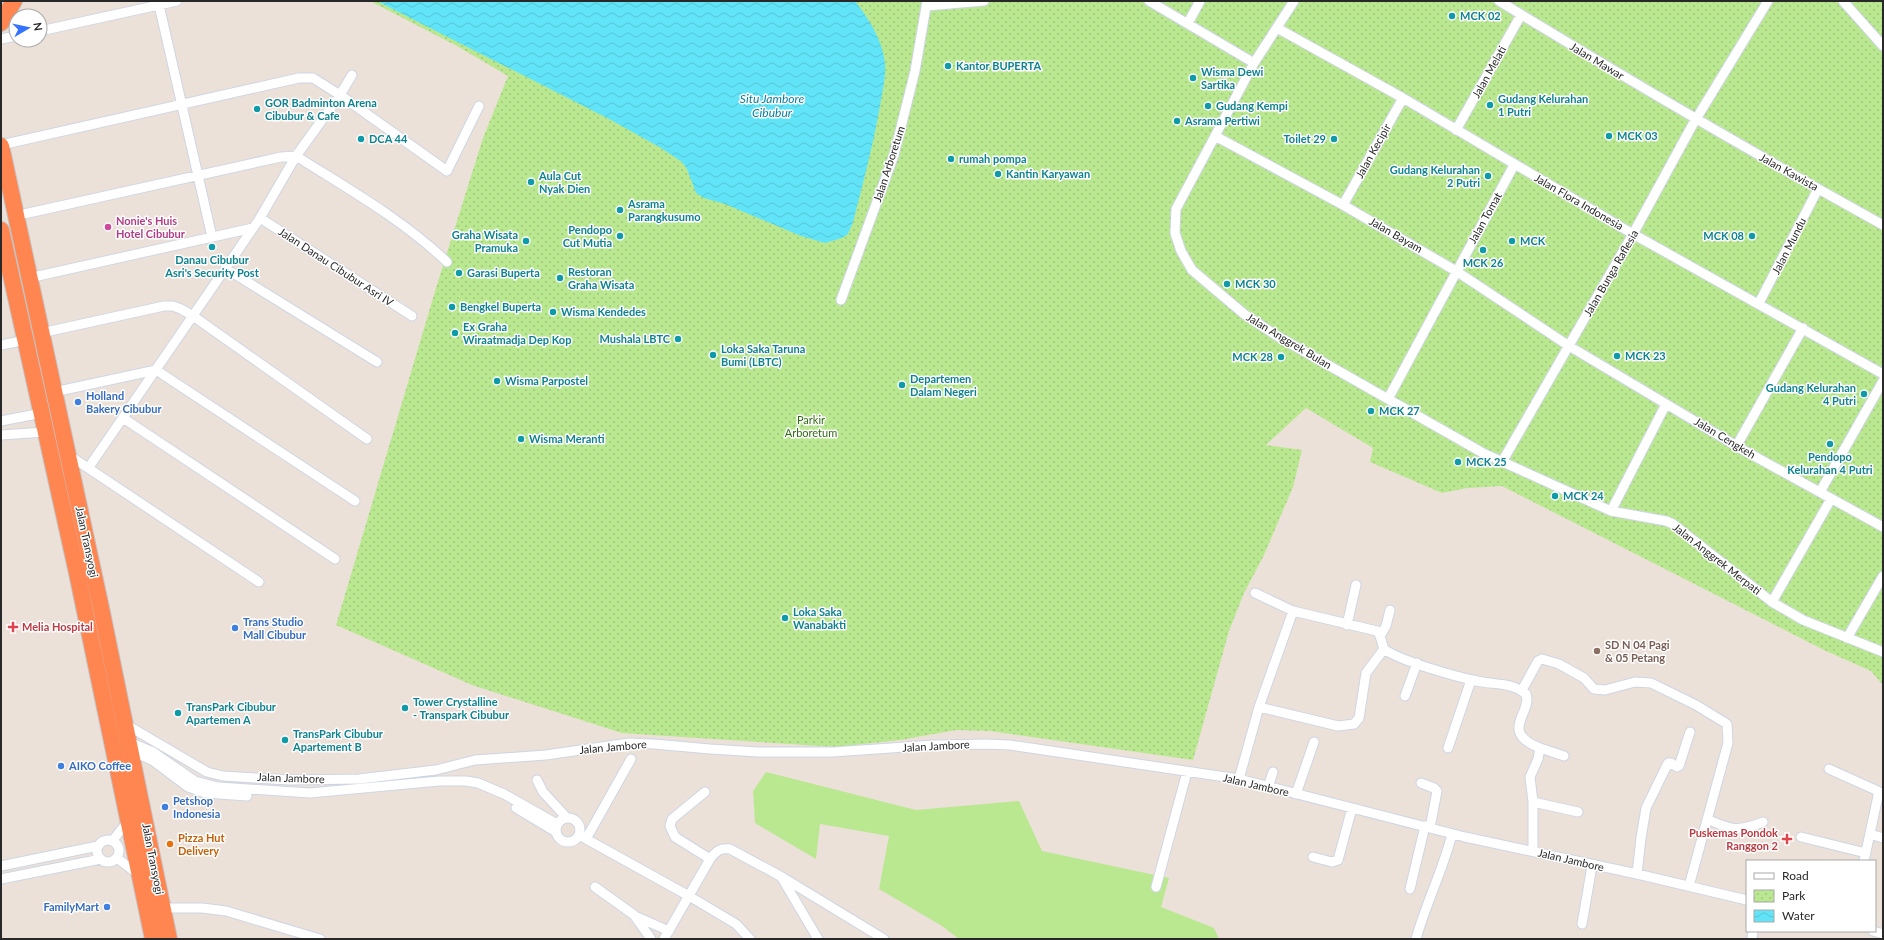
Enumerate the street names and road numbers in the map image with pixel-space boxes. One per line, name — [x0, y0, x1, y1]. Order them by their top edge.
street label: Jalan Mawar — [1568, 39, 1627, 82]
street label: Jalan Melati — [1469, 43, 1508, 100]
street label: Jalan Kecipir — [1352, 121, 1393, 180]
street label: Jalan Arboretum — [870, 124, 907, 203]
street label: Jalan Kawista — [1758, 150, 1821, 193]
street label: Jalan Flora Indonesia — [1533, 171, 1626, 232]
street label: Jalan Tomat — [1465, 190, 1504, 246]
street label: Jalan Bayam — [1367, 214, 1425, 255]
street label: Jalan Mundu — [1769, 215, 1808, 276]
street label: Jalan Danau Cibubur Asri IV — [276, 225, 397, 309]
street label: Jalan Bunga Raflesia — [1581, 227, 1641, 318]
street label: Jalan Anggrek Bulan — [1244, 310, 1334, 371]
street label: Jalan Cengkeh — [1692, 414, 1758, 461]
street label: Jalan Transyogi — [74, 505, 101, 579]
street label: Jalan Anggrek Merpati — [1671, 520, 1764, 597]
street label: Jalan Jambore — [579, 737, 647, 756]
street label: Jalan Jambore — [902, 737, 970, 754]
street label: Jalan Jambore — [257, 770, 325, 785]
street label: Jalan Jambore — [1222, 771, 1291, 798]
street label: Jalan Transyogi — [140, 822, 167, 896]
street label: Jalan Jambore — [1537, 846, 1606, 873]

